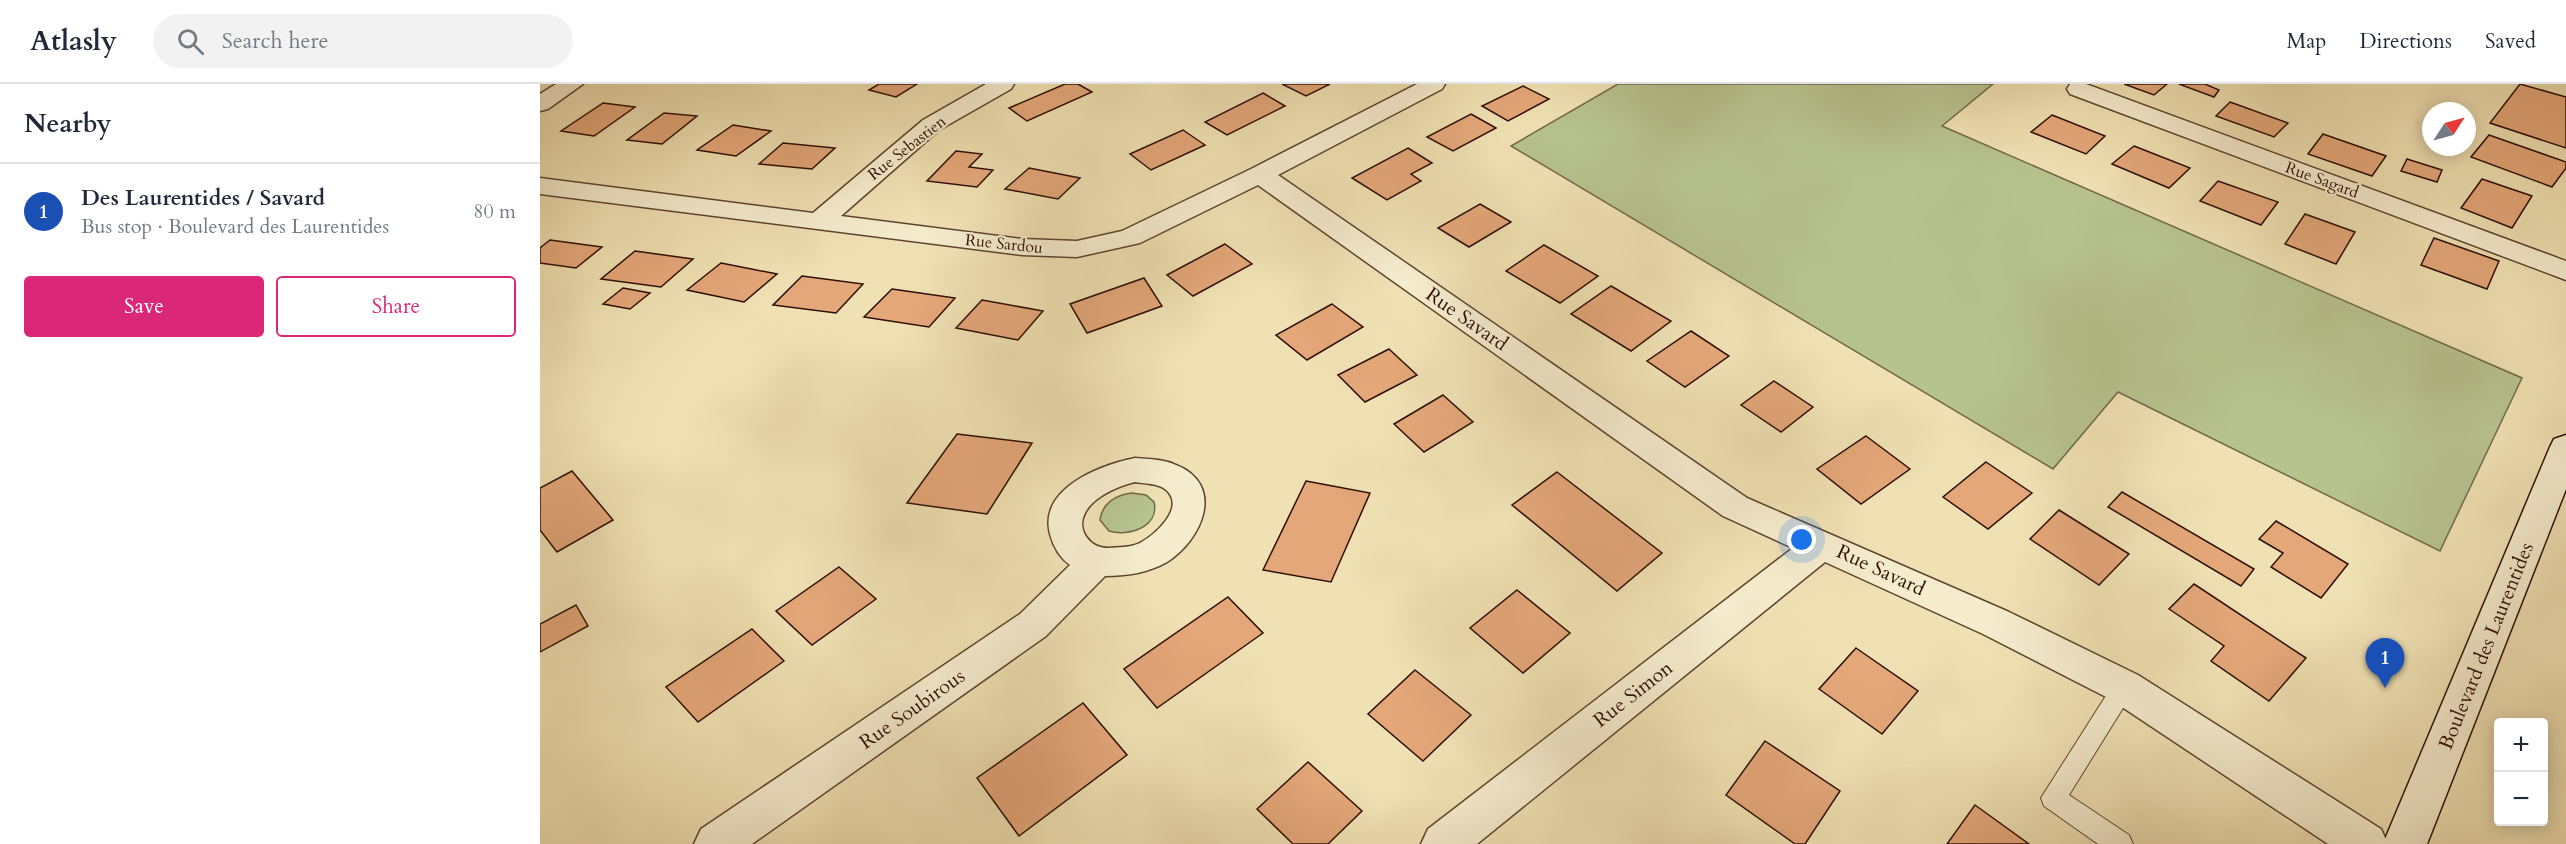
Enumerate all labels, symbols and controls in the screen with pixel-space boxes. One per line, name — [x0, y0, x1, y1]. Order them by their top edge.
search box — [153, 14, 573, 68]
text: Atlasly — [30, 22, 117, 60]
icon: search — [174, 25, 207, 58]
text: Search here — [222, 26, 328, 56]
text: Map — [2286, 27, 2326, 56]
text: Directions — [2359, 27, 2452, 56]
text: Saved — [2485, 27, 2536, 56]
north arrow — [2422, 102, 2476, 156]
text: Nearby — [24, 106, 112, 141]
street label: Rue Sebastien — [863, 111, 951, 185]
street label: Rue Sagard — [2282, 157, 2362, 204]
text: Des Laurentides / Savard — [81, 183, 325, 213]
text: 1 — [38, 198, 49, 225]
text: 80 m — [473, 198, 516, 225]
text: Bus stop · Boulevard des Laurentides — [81, 213, 389, 240]
street label: Rue Sardou — [964, 229, 1044, 259]
button: Save — [24, 276, 264, 337]
button: Share — [276, 276, 516, 337]
street label: Rue Savard — [1420, 281, 1514, 357]
your location — [1787, 525, 1816, 554]
street label: Rue Savard — [1832, 538, 1930, 602]
street label: Boulevard des Laurentides — [2432, 538, 2540, 754]
pin: 1 — [2366, 638, 2404, 688]
street label: Rue Simon — [1588, 654, 1679, 734]
street label: Rue Soubirous — [854, 663, 970, 755]
map controls — [2494, 718, 2548, 826]
button: + — [2494, 718, 2548, 772]
button: − — [2494, 772, 2548, 826]

